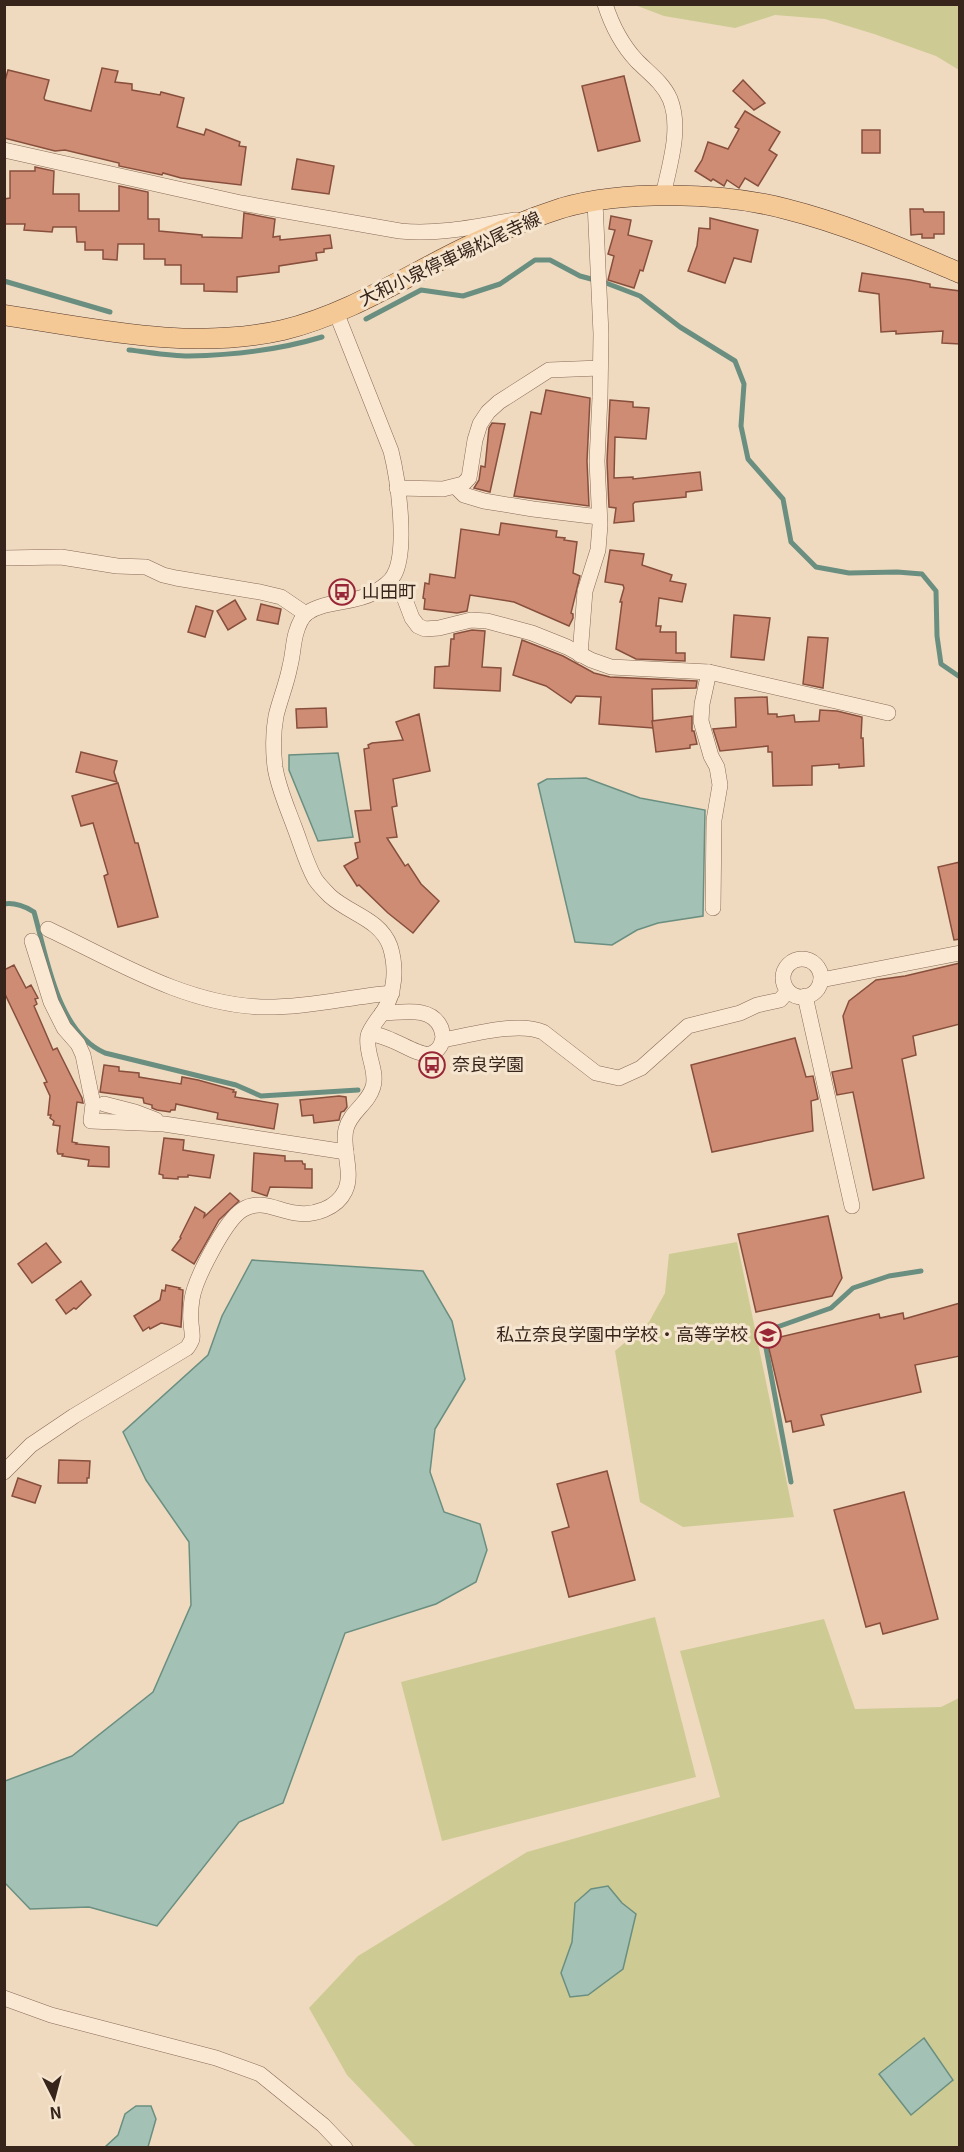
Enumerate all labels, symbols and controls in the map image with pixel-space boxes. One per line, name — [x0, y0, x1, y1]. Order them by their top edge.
street label: 大和小泉停車場松尾寺線 — [354, 204, 544, 311]
bus stop icon: 山田町 — [327, 577, 357, 607]
place label: 山田町 — [362, 577, 416, 603]
bus stop icon: 奈良学園 — [417, 1050, 447, 1080]
place label: 奈良学園 — [452, 1050, 524, 1076]
place label: 私立奈良学園中学校・高等学校 — [496, 1320, 748, 1346]
school or university icon: 私立奈良学園中学校・高等学校 — [753, 1320, 783, 1350]
north arrow — [24, 2068, 84, 2128]
text: N — [48, 2101, 63, 2126]

